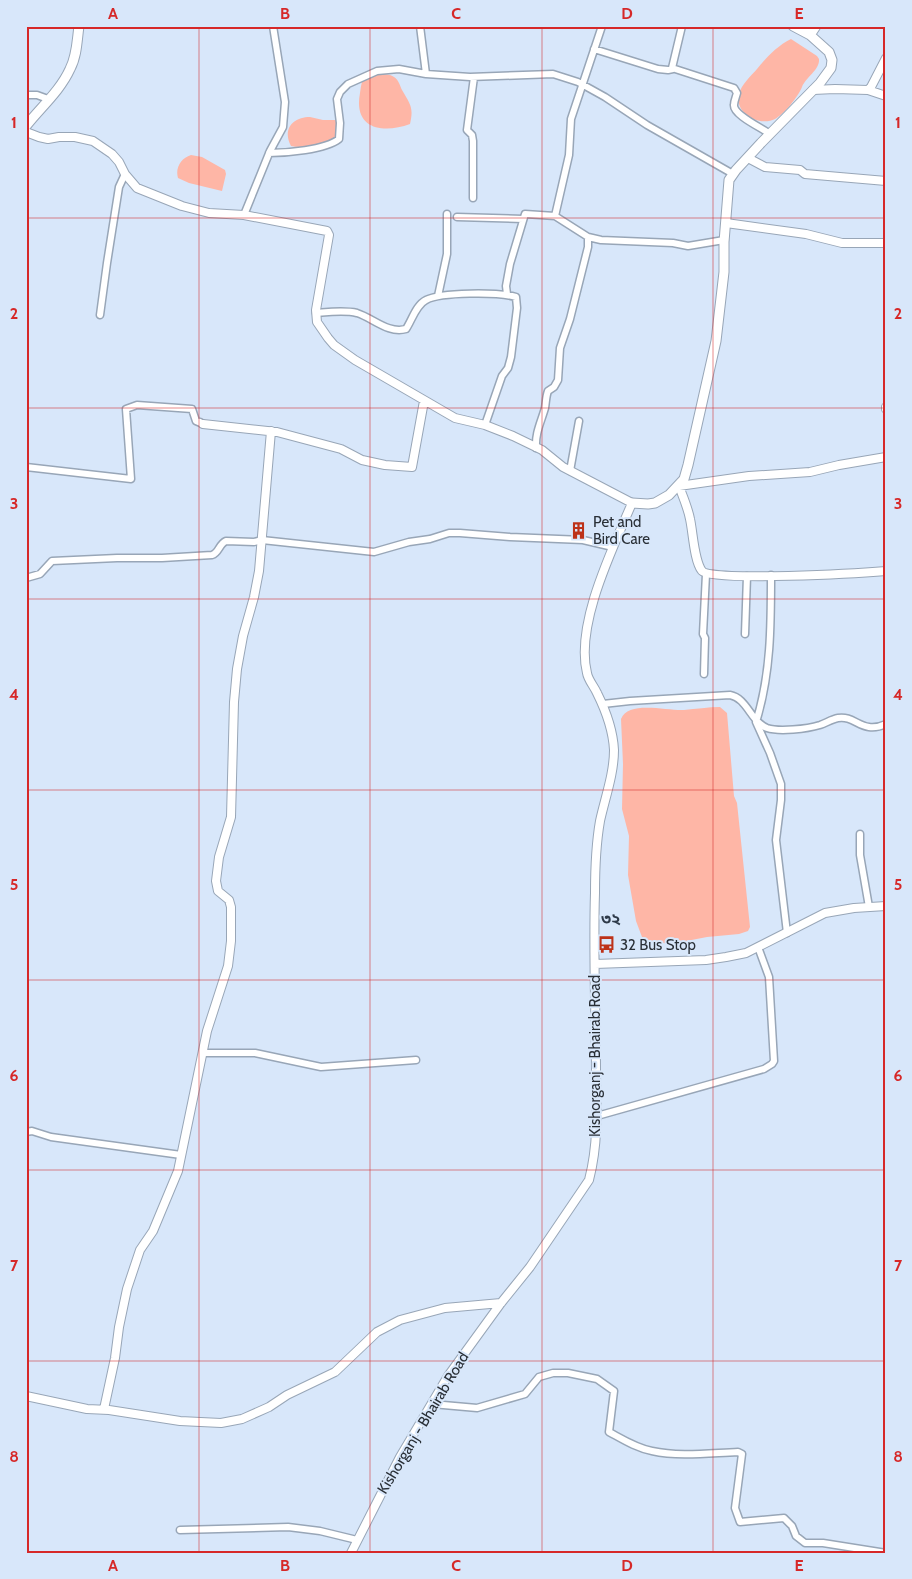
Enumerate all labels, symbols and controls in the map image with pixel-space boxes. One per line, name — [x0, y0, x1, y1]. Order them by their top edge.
text: A — [108, 4, 118, 23]
text: B — [280, 4, 290, 23]
text: C — [451, 4, 461, 23]
text: D — [621, 4, 633, 23]
text: E — [794, 4, 804, 23]
text: 1 — [11, 113, 17, 132]
text: 1 — [895, 113, 901, 132]
text: 2 — [10, 304, 18, 323]
text: 2 — [894, 304, 902, 323]
text: 3 — [10, 494, 18, 513]
text: 3 — [894, 494, 902, 513]
place label: Pet and Bird Care — [593, 513, 650, 548]
building icon: Pet and Bird Care — [569, 521, 589, 541]
text: 4 — [9, 685, 19, 704]
text: 4 — [893, 685, 903, 704]
text: 5 — [10, 875, 18, 894]
text: 5 — [894, 875, 902, 894]
district label: ৩২ — [601, 909, 621, 928]
bus stop icon: 32 Bus Stop — [596, 935, 616, 955]
place label: 32 Bus Stop — [620, 936, 696, 954]
street label: Kishorganj - Bhairab Road — [586, 975, 604, 1137]
text: 6 — [10, 1066, 19, 1085]
text: 6 — [894, 1066, 903, 1085]
text: 7 — [10, 1256, 19, 1275]
text: 7 — [894, 1256, 903, 1275]
street label: Kishorganj - Bhairab Road — [374, 1349, 472, 1497]
text: 8 — [9, 1447, 19, 1466]
text: 8 — [893, 1447, 903, 1466]
text: A — [108, 1556, 118, 1575]
text: B — [280, 1556, 290, 1575]
text: C — [451, 1556, 461, 1575]
text: D — [621, 1556, 633, 1575]
text: E — [794, 1556, 804, 1575]

